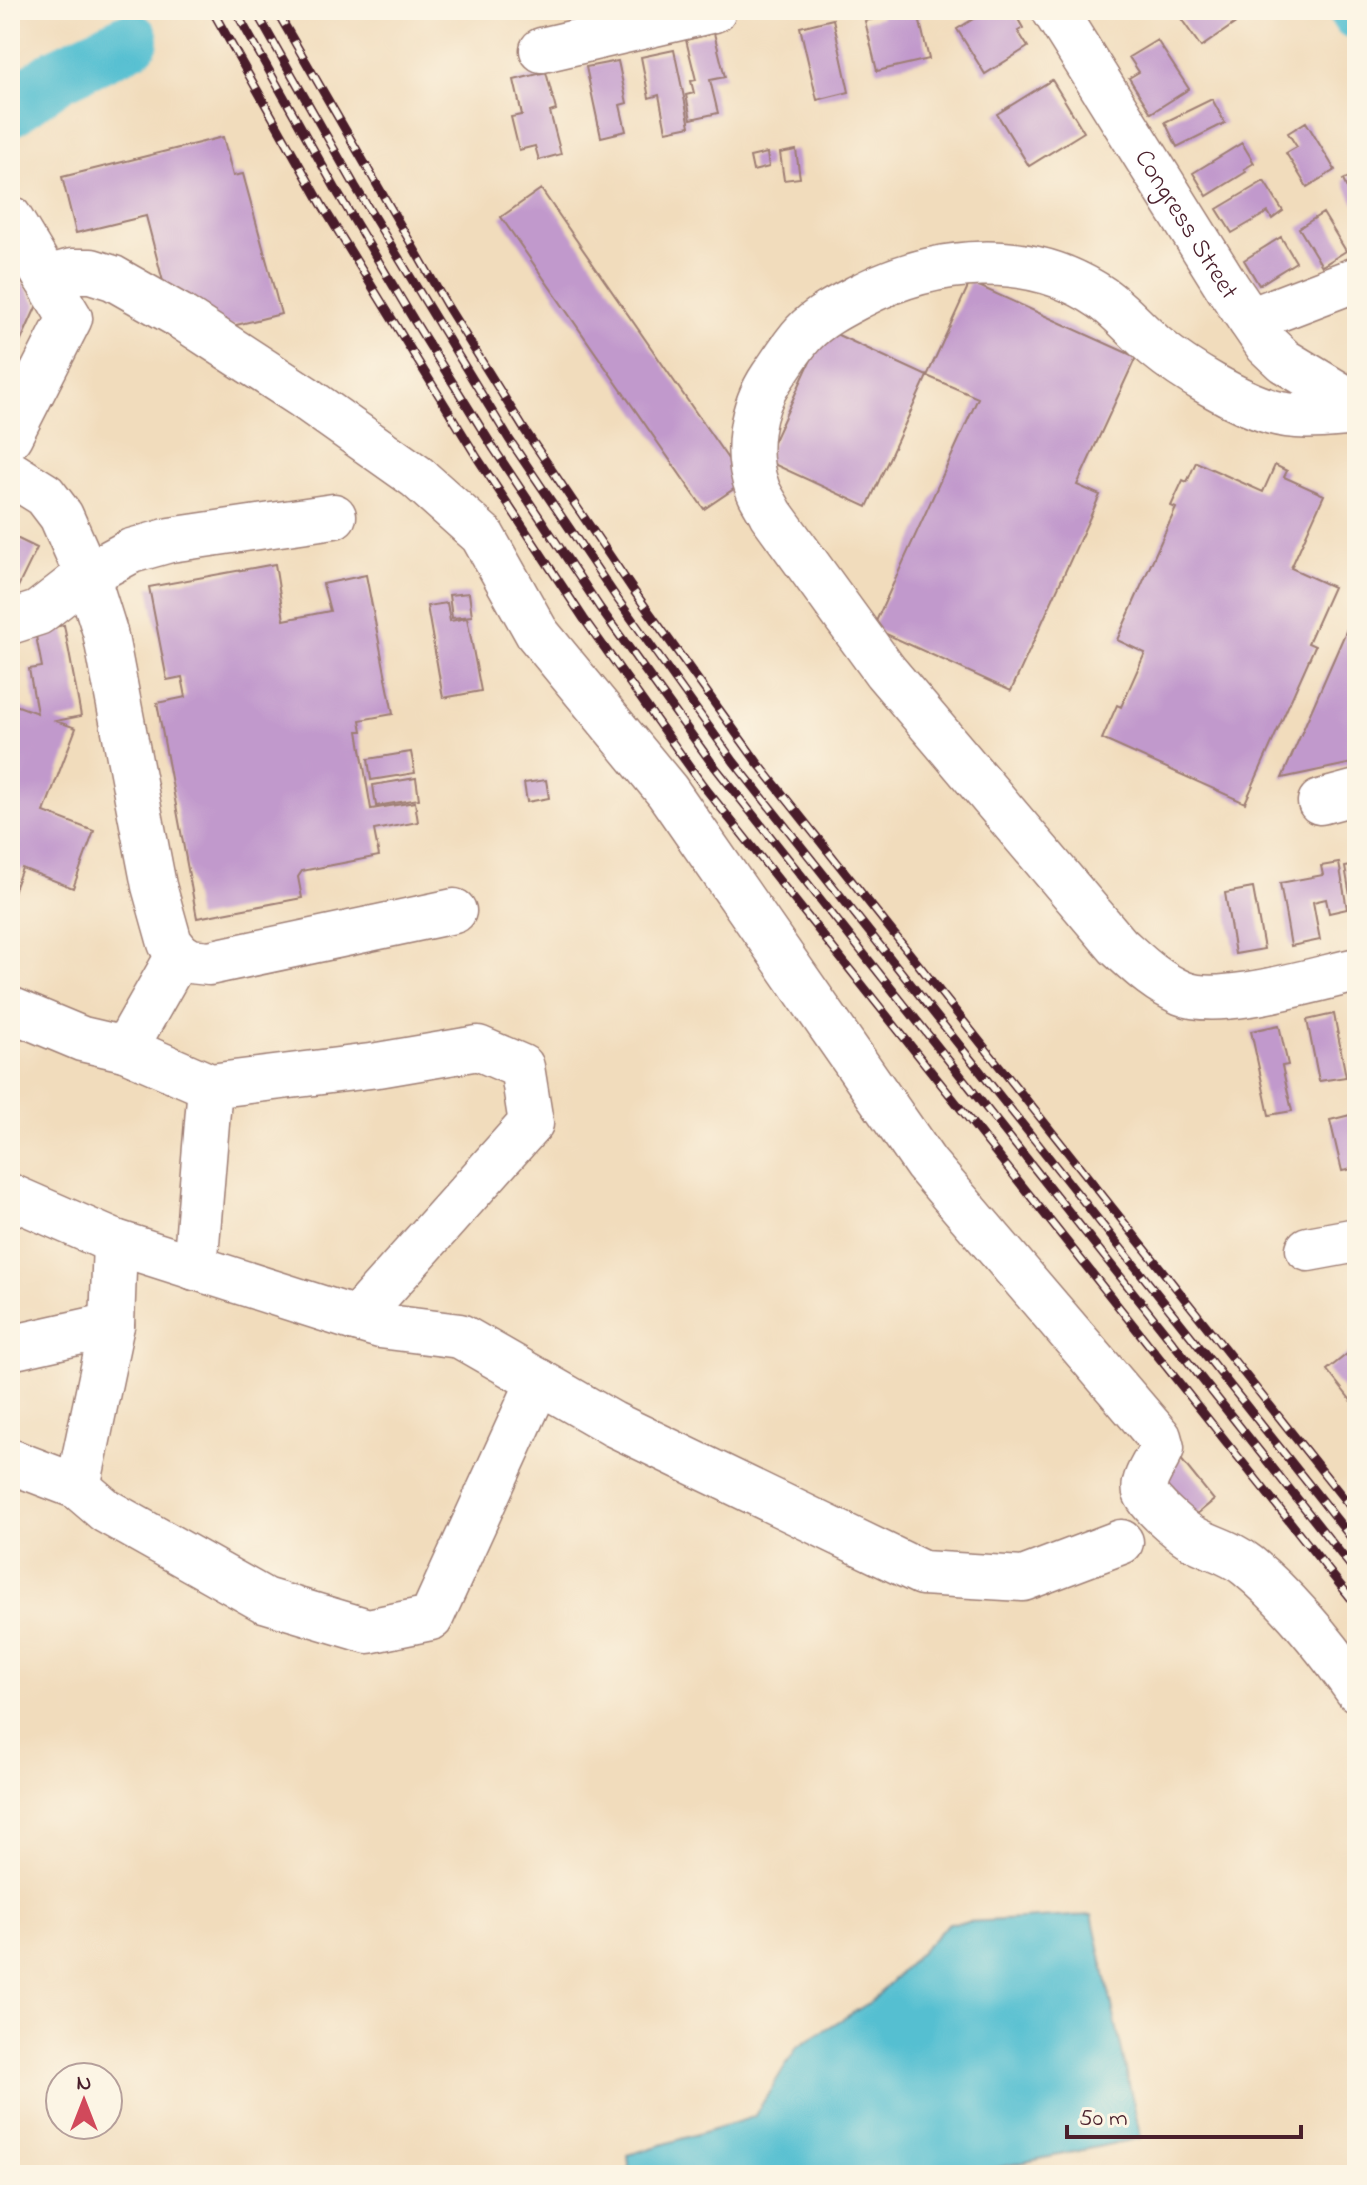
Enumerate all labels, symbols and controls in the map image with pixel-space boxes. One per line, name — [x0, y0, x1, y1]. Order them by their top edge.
street label: Congress Street — [1124, 143, 1247, 308]
north arrow — [44, 2061, 124, 2141]
text: N — [77, 2068, 91, 2100]
scale bar — [1067, 2089, 1301, 2139]
text: 50 m — [1079, 2102, 1128, 2137]

